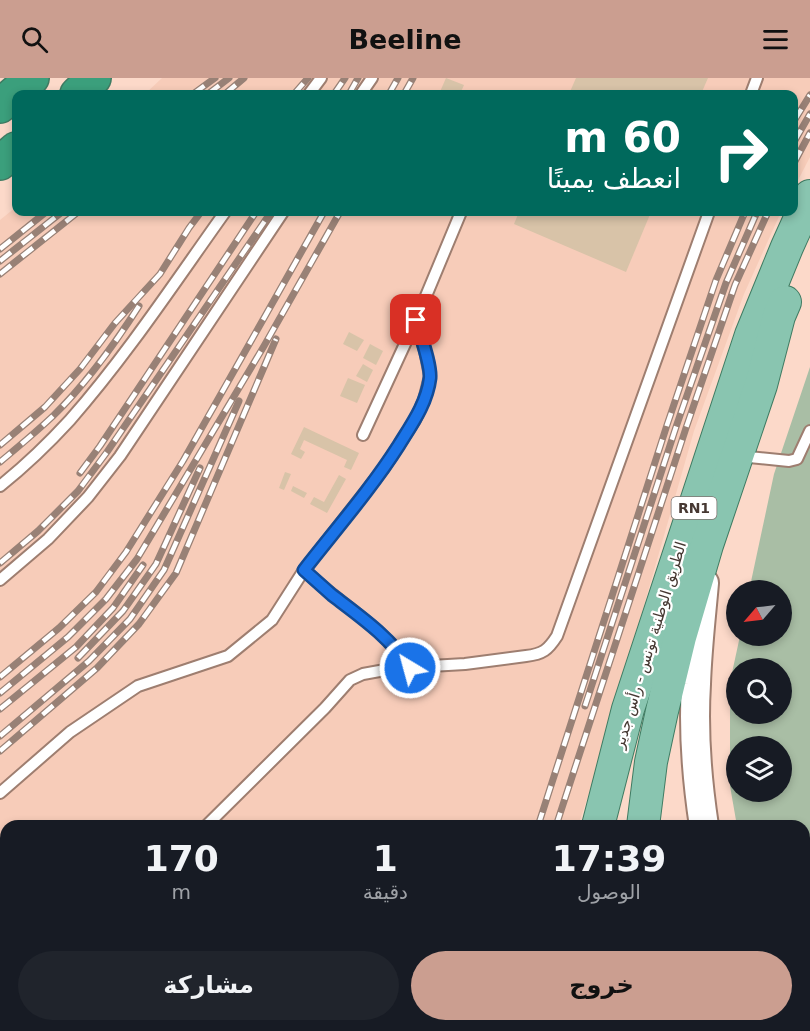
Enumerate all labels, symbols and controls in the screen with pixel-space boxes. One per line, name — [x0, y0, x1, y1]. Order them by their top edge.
icon: search — [18, 23, 51, 56]
icon: menu — [759, 23, 792, 56]
text: Beeline — [348, 24, 462, 55]
text: 60 m — [564, 113, 681, 162]
icon: right — [702, 114, 780, 192]
text: انعطف يمينًا — [547, 163, 681, 194]
pin — [390, 294, 441, 345]
icon: arrive — [399, 303, 432, 336]
road number: RN1 — [672, 497, 716, 519]
street label: الطريق الوطنية تونس - رأس جدير — [609, 539, 690, 752]
north arrow — [726, 580, 792, 646]
map controls — [726, 580, 792, 802]
position arrow — [378, 636, 442, 700]
button: search — [726, 658, 792, 724]
button: layers — [726, 736, 792, 802]
text: 170 — [144, 838, 219, 879]
text: 1 — [373, 838, 398, 879]
text: 17:39 — [552, 838, 666, 879]
text: m — [172, 880, 191, 904]
text: دقيقة — [363, 880, 408, 904]
text: الوصول — [577, 880, 641, 904]
button: مشاركة — [18, 951, 399, 1020]
button: خروج — [411, 951, 792, 1020]

